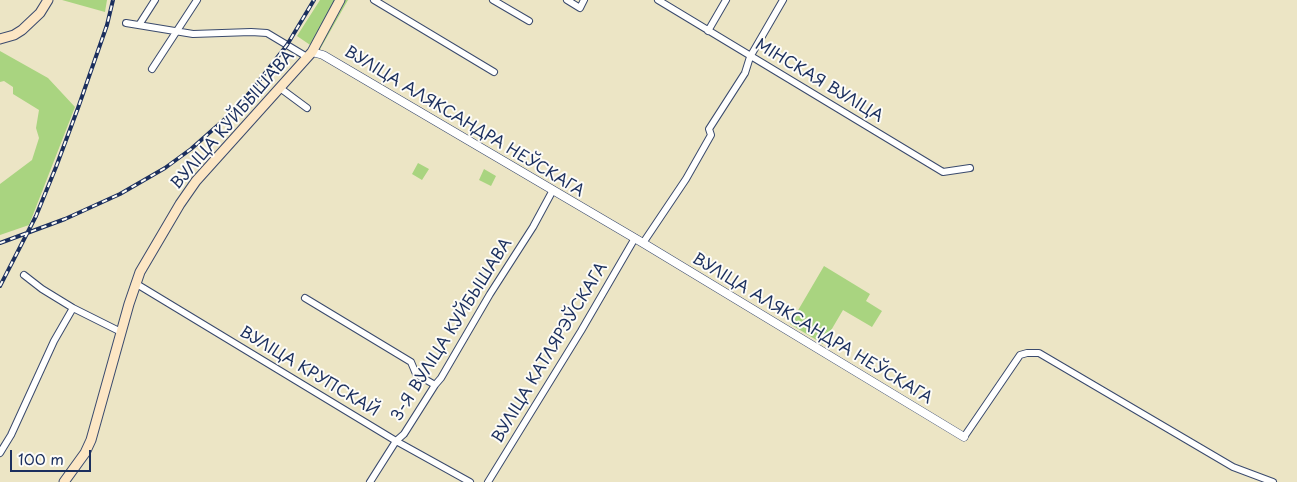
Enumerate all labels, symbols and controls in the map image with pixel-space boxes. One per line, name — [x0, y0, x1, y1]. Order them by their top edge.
street label: МІНСКАЯ ВУЛІЦА — [752, 35, 886, 127]
street label: ВУЛІЦА АЛЯКСАНДРА НЕЎСКАГА — [340, 43, 588, 201]
street label: ВУЛІЦА КУЙБЫШАВА — [167, 47, 299, 193]
street label: 3-Я ВУЛІЦА КУЙБЫШАВА — [388, 235, 516, 425]
street label: ВУЛІЦА АЛЯКСАНДРА НЕЎСКАГА — [688, 250, 936, 408]
street label: ВУЛІЦА КАТЛЯРЭЎСКАГА — [488, 259, 612, 447]
street label: ВУЛІЦА КРУПСКАЙ — [236, 323, 382, 421]
scale bar — [12, 440, 94, 472]
text: 100 m — [18, 447, 64, 470]

